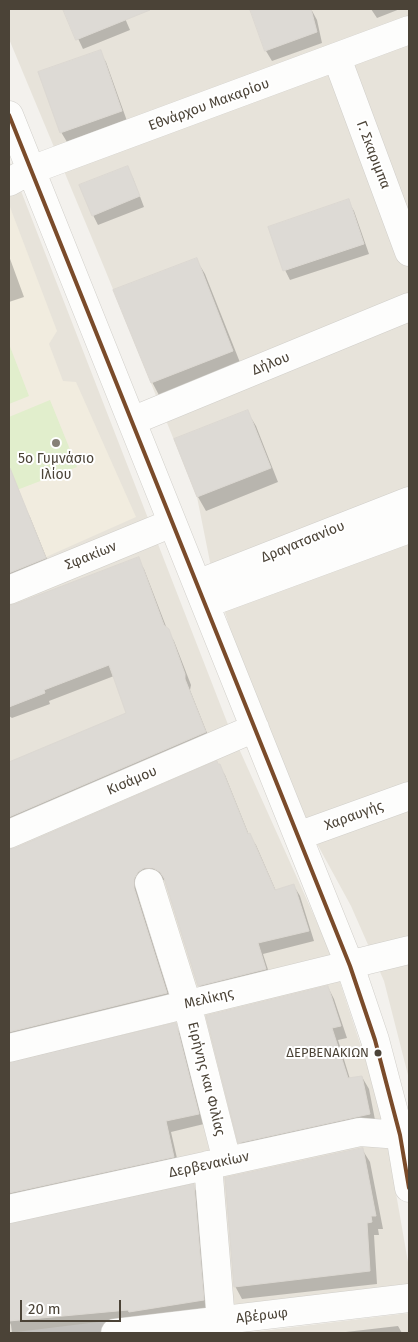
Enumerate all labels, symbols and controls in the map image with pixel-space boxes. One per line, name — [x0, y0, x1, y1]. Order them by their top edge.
street label: Εθνάρχου Μακαρίου — [146, 75, 272, 135]
street label: Γ. Σκαριμπα — [352, 119, 394, 191]
street label: Δήλου — [250, 349, 292, 379]
marker: 5ο Γυμνάσιο Ιλίου — [50, 437, 62, 449]
place label: 5ο Γυμνάσιο Ιλίου — [18, 451, 94, 484]
street label: Δραγατσανίου — [259, 518, 347, 566]
street label: Σφακίων — [63, 538, 119, 574]
street label: Κισάμου — [104, 763, 160, 799]
street label: Χαραυγής — [322, 798, 386, 834]
street label: Μελίκης — [183, 985, 235, 1013]
street label: Ειρήνης και Φιλίας — [184, 1020, 228, 1138]
place label: ΔΕΡΒΕΝΑΚΙΩΝ — [286, 1045, 369, 1061]
marker: ΔΕΡΒΕΝΑΚΙΩΝ — [373, 1048, 383, 1058]
street label: Δερβενακίων — [167, 1148, 251, 1182]
scale bar — [22, 1290, 124, 1322]
text: 20 m — [28, 1300, 61, 1318]
street label: Αβέρωφ — [235, 1304, 289, 1328]

